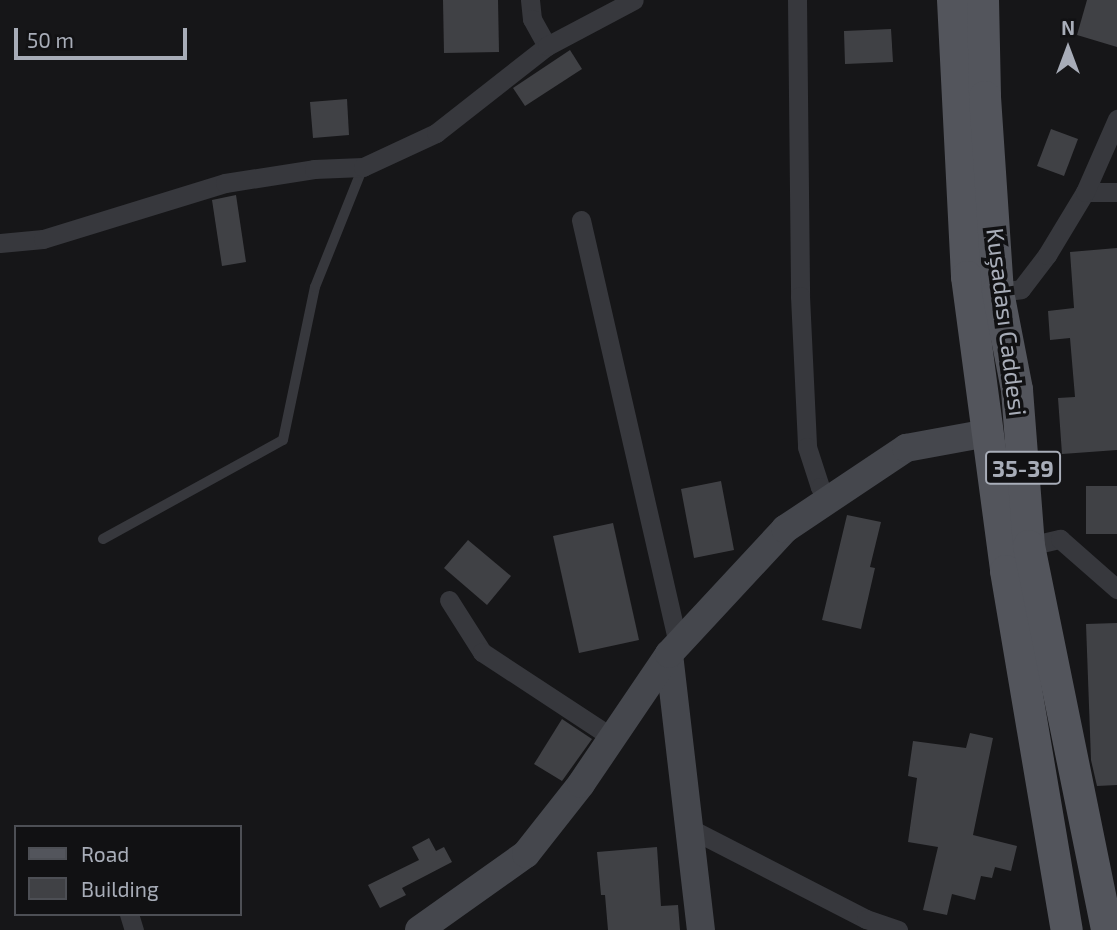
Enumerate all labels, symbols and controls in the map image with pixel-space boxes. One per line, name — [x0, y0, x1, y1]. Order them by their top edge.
scale bar — [18, 14, 191, 58]
north arrow — [1033, 14, 1103, 84]
text: N — [1061, 16, 1075, 39]
text: 50 m — [27, 27, 74, 52]
street label: Kuşadası Caddesi — [981, 226, 1033, 418]
road number: 35-39 — [984, 448, 1062, 488]
legend — [14, 825, 242, 916]
text: Road — [81, 841, 129, 866]
text: Building — [81, 876, 159, 901]

